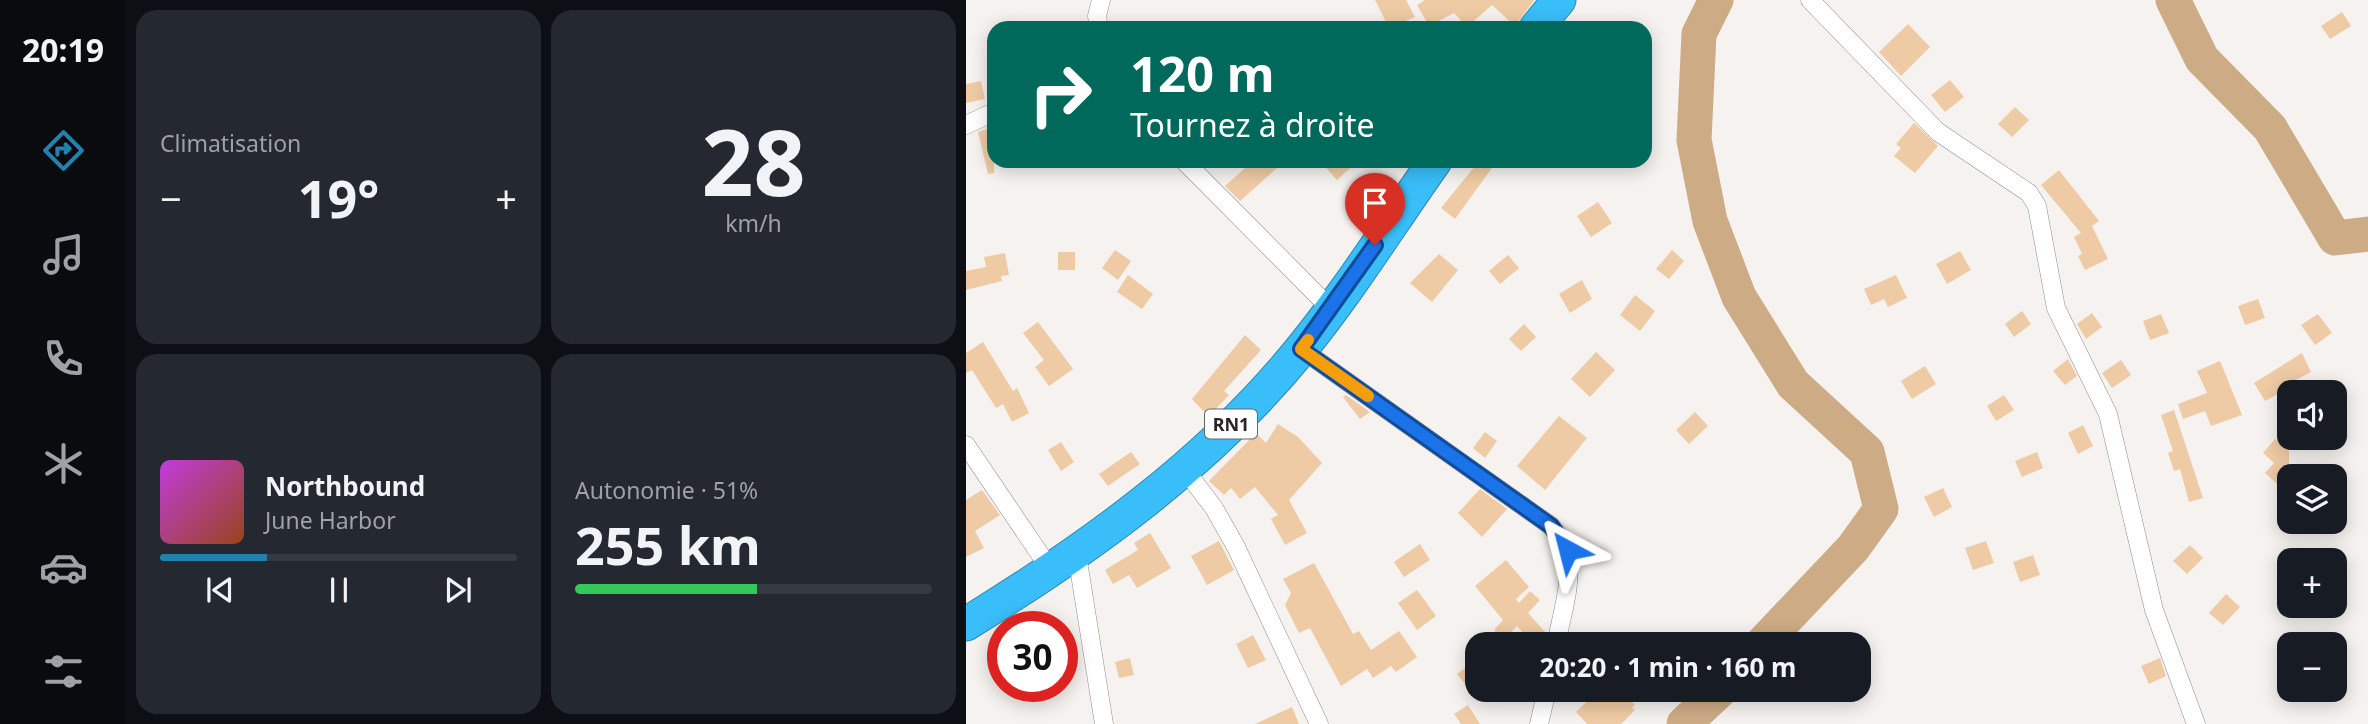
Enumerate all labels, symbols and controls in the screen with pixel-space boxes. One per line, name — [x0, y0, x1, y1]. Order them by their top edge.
text: 20:19 — [22, 28, 104, 71]
text: 120 m — [1130, 40, 1275, 106]
icon: right — [1015, 49, 1106, 140]
text: 28 — [701, 99, 806, 223]
text: Tournez à droite — [1130, 103, 1375, 146]
icon: directions — [39, 126, 88, 175]
text: Climatisation — [160, 127, 301, 159]
text: 19° — [298, 162, 379, 233]
text: − — [160, 172, 182, 224]
text: + — [495, 172, 517, 224]
pin — [1345, 173, 1405, 245]
icon: arrive — [1356, 184, 1394, 222]
text: km/h — [725, 207, 782, 239]
icon: music — [39, 230, 88, 279]
icon: phone — [39, 334, 88, 383]
map controls — [2277, 380, 2347, 702]
button: sound — [2277, 380, 2347, 450]
road number: RN1 — [1205, 410, 1257, 438]
icon: climate — [39, 439, 88, 488]
button: layers — [2277, 464, 2347, 534]
text: Northbound — [265, 468, 425, 504]
text: Autonomie · 51% — [575, 474, 758, 506]
text: June Harbor — [265, 504, 396, 536]
text: 255 km — [575, 509, 761, 580]
position arrow — [1531, 513, 1605, 587]
icon: car — [39, 543, 88, 592]
button: + — [2277, 548, 2347, 618]
icon: previous — [201, 571, 239, 609]
icon: pause — [320, 571, 358, 609]
icon: next — [439, 571, 477, 609]
speed limit sign: 30 — [987, 611, 1078, 702]
button: − — [2277, 632, 2347, 702]
icon: filters — [39, 647, 88, 696]
text: 20:20 · 1 min · 160 m — [1540, 649, 1796, 685]

